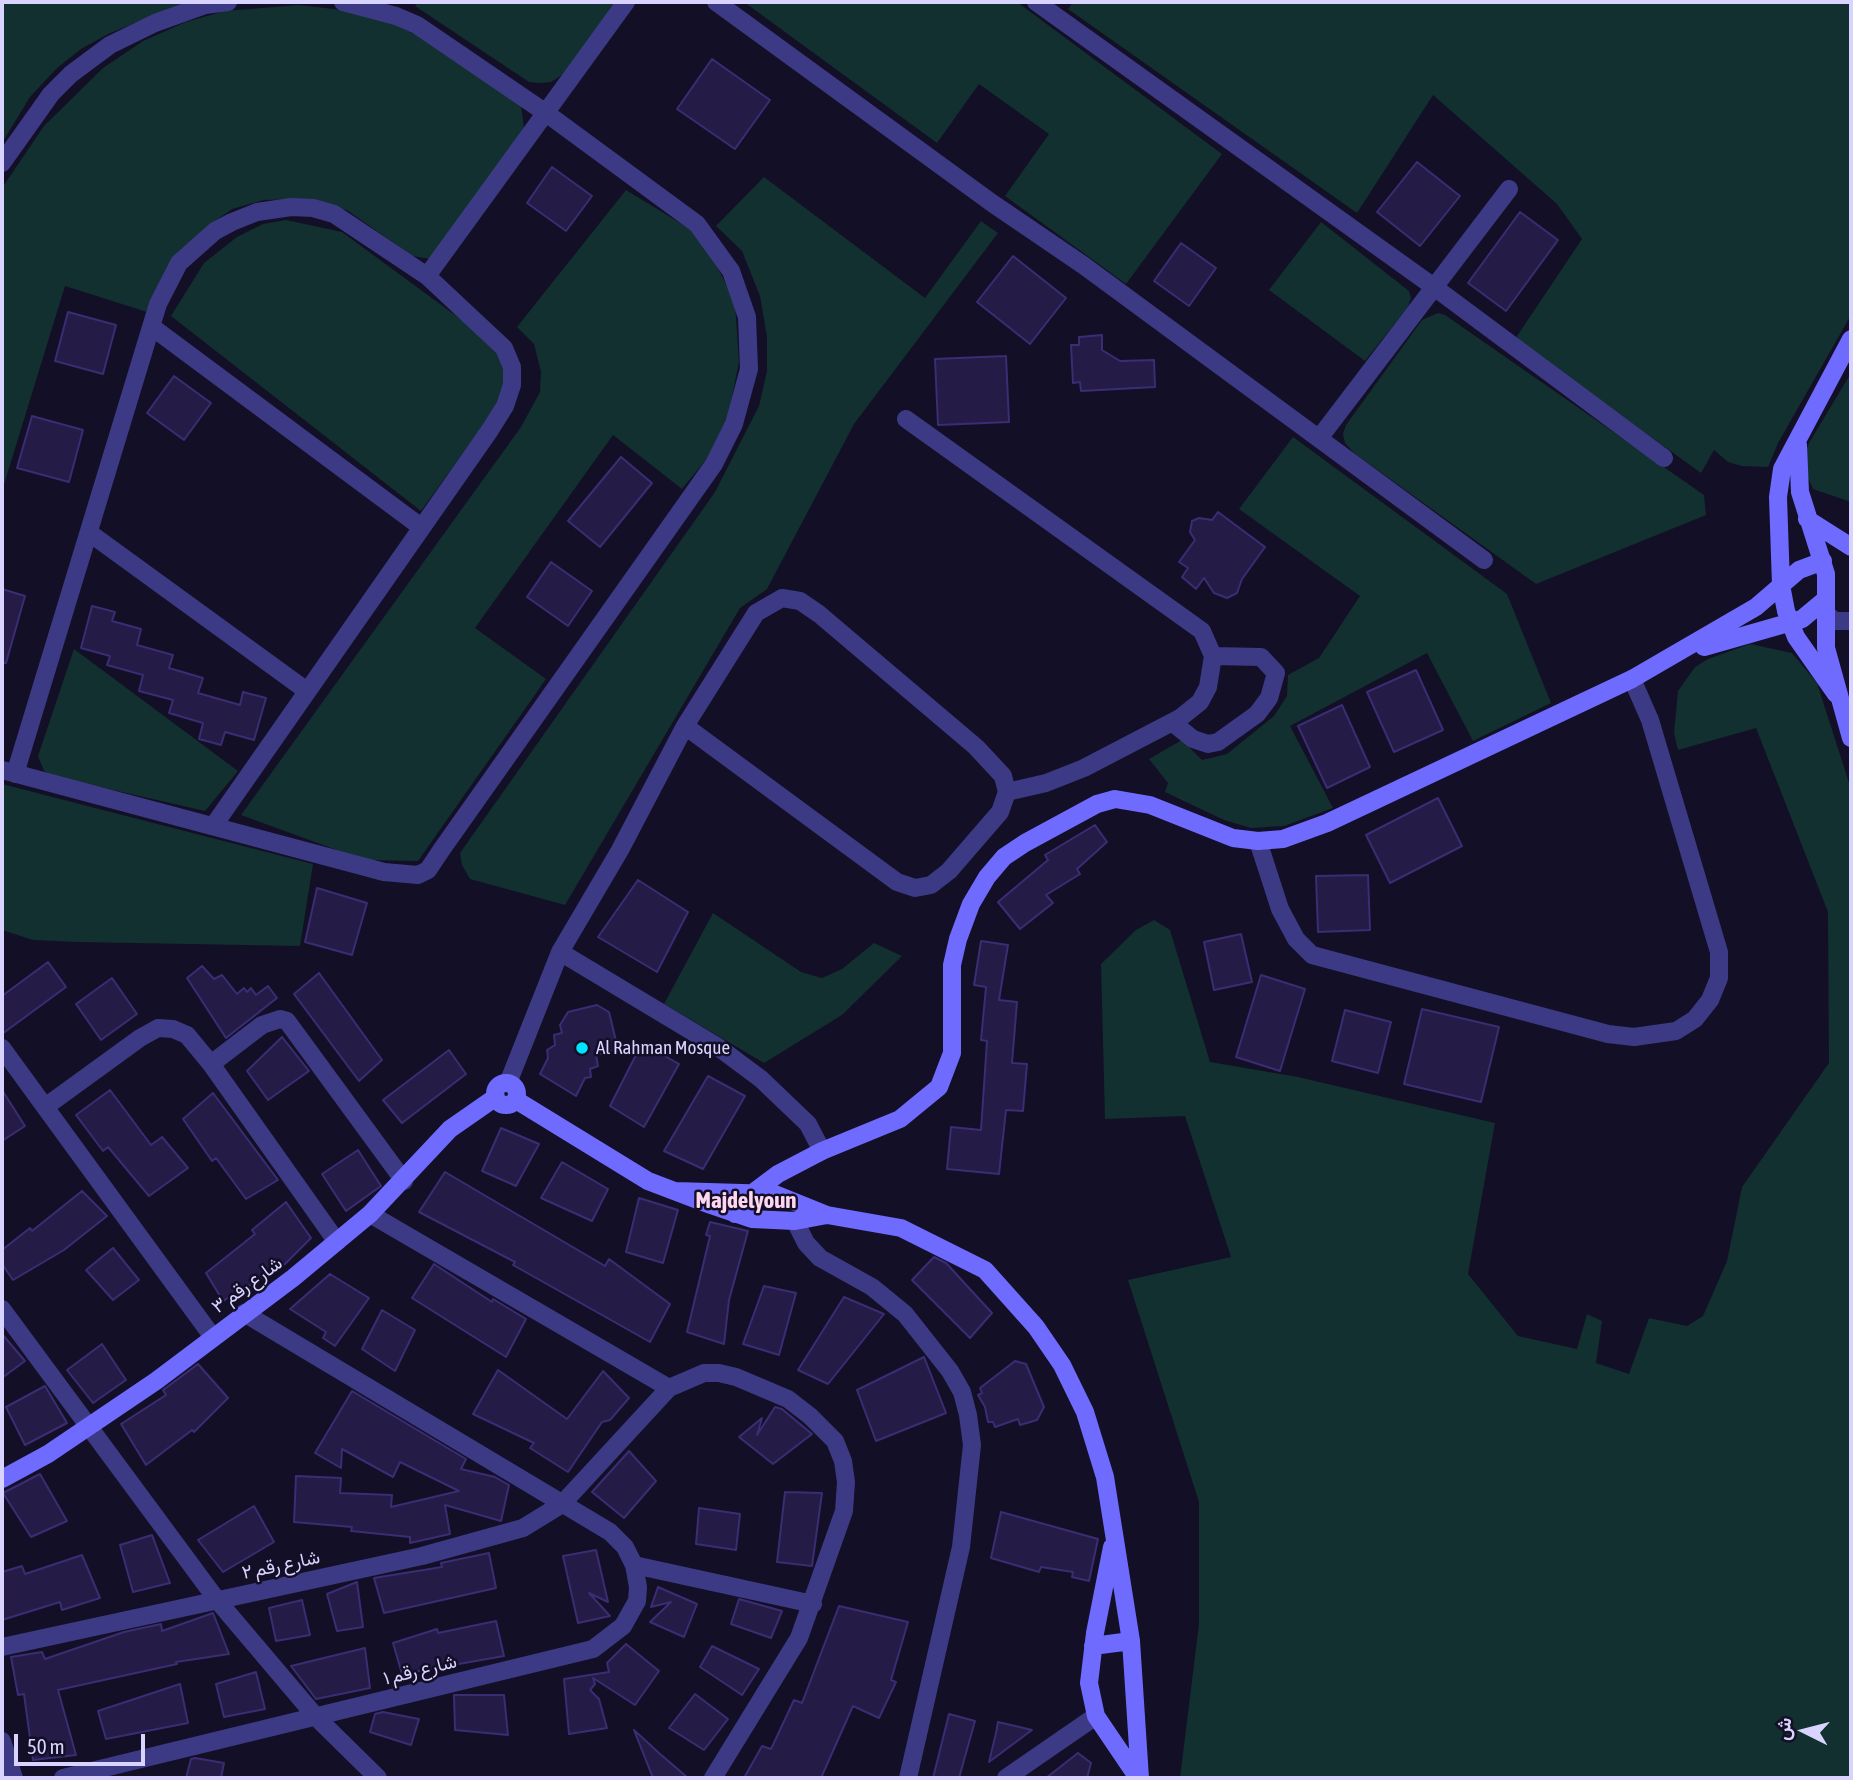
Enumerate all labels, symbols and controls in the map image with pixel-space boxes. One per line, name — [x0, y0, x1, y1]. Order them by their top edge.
place label: Al Rahman Mosque — [596, 1037, 730, 1059]
marker: Al Rahman Mosque — [574, 1040, 590, 1056]
district label: Majdelyoun — [696, 1187, 796, 1215]
street label: شارع رقم ٣ — [207, 1252, 287, 1318]
street label: شارع رقم ٢ — [240, 1546, 322, 1584]
street label: شارع رقم ١ — [381, 1650, 459, 1690]
north arrow — [1769, 1696, 1839, 1766]
text: ش — [1771, 1716, 1795, 1741]
scale bar — [18, 1720, 149, 1764]
text: 50 m — [27, 1734, 65, 1758]

